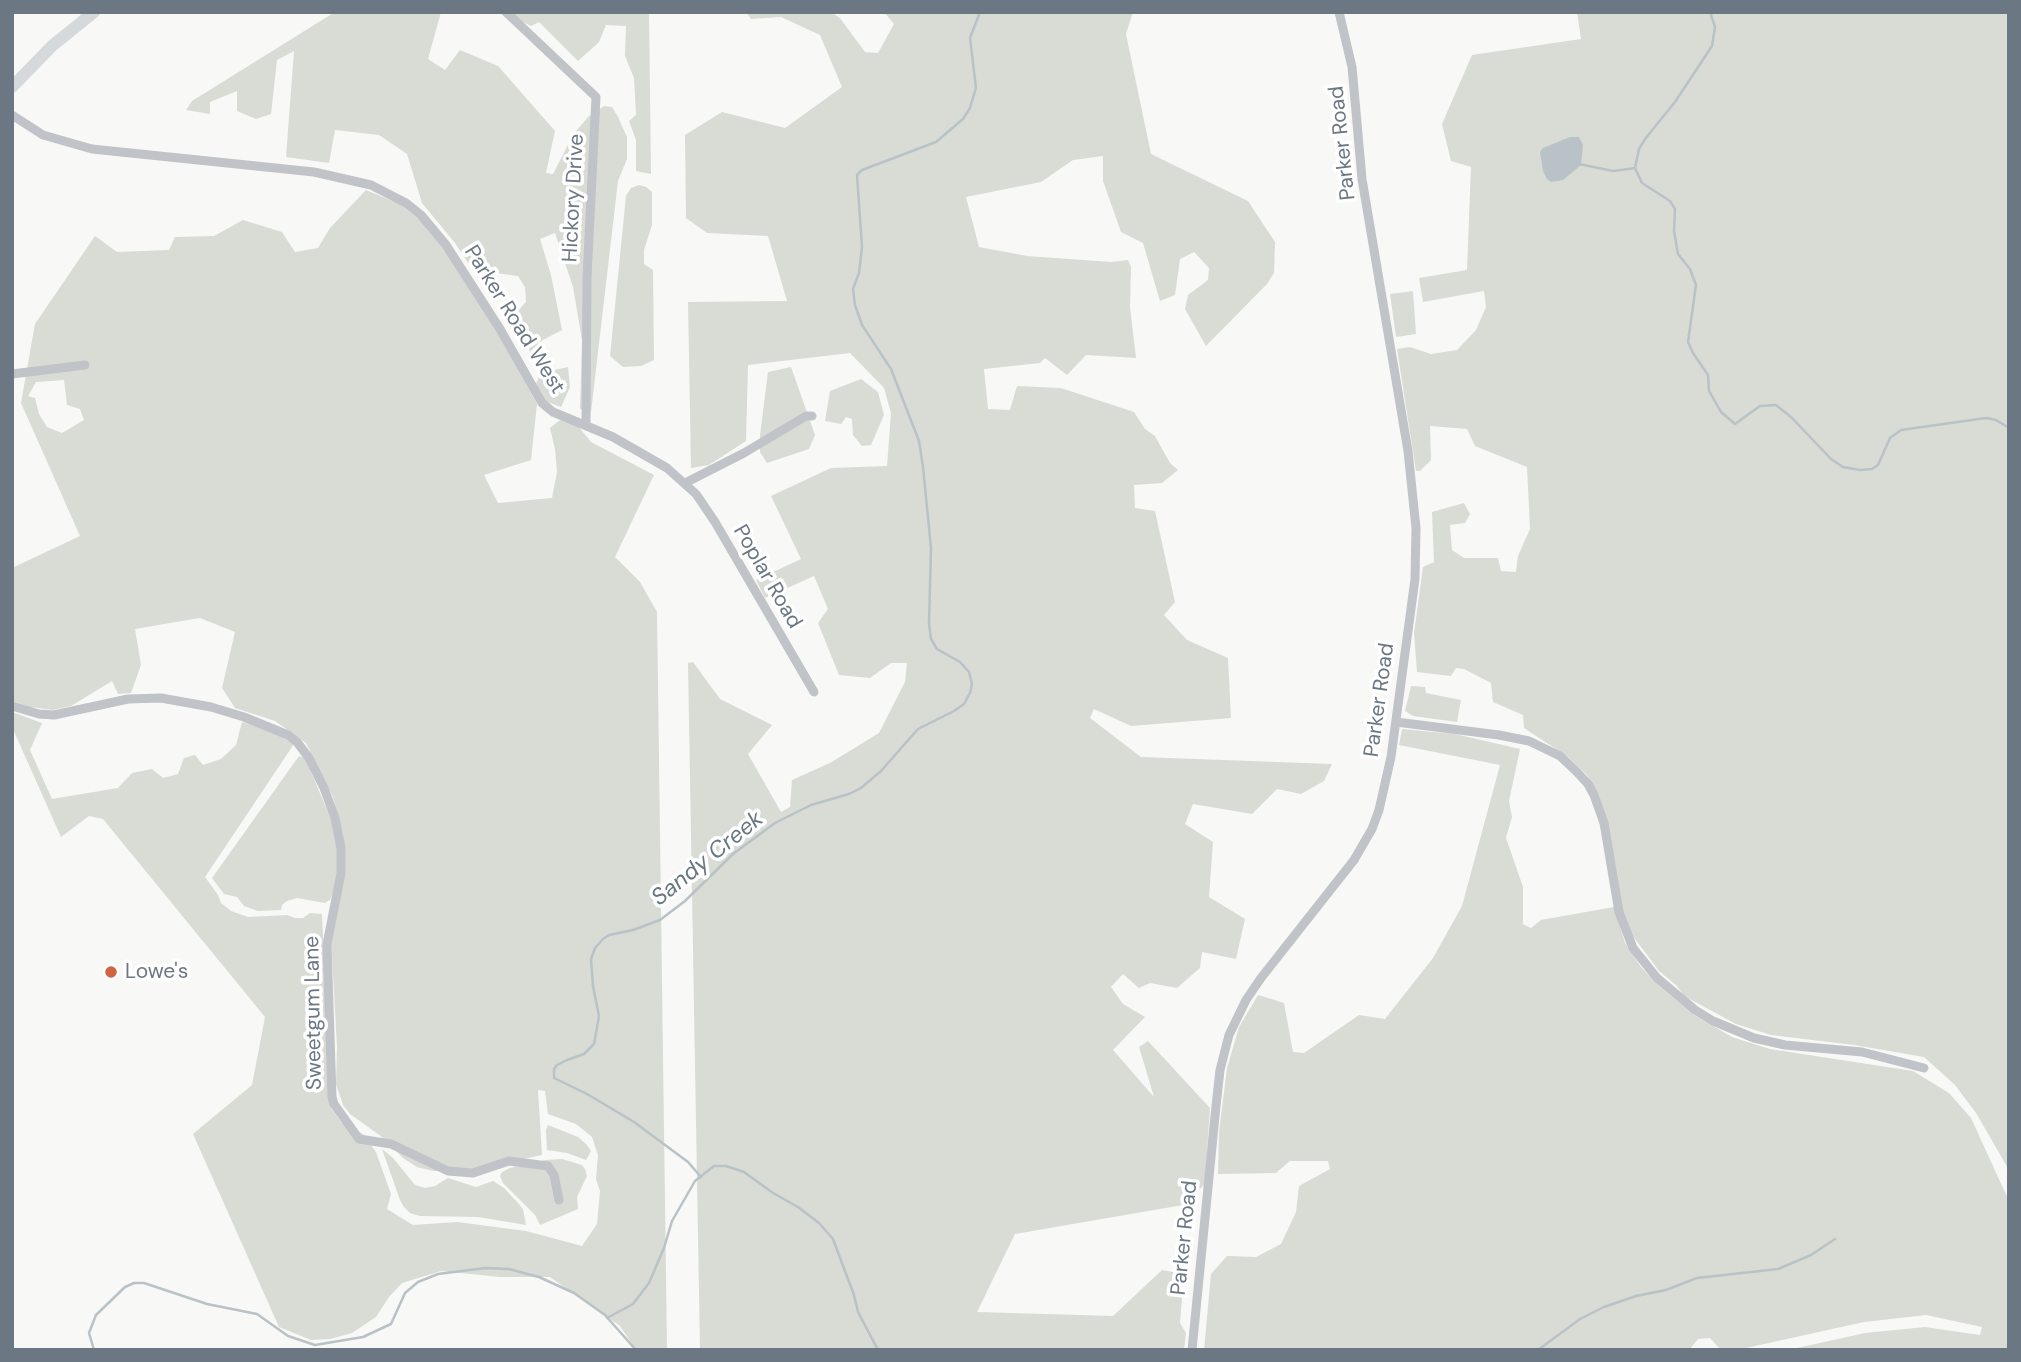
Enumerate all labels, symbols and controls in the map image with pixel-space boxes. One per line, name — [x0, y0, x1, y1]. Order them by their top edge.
street label: Parker Road — [1324, 85, 1362, 201]
street label: Hickory Drive — [558, 133, 590, 263]
street label: Parker Road West — [458, 241, 570, 399]
street label: Poplar Road — [727, 521, 807, 633]
street label: Parker Road — [1360, 641, 1400, 759]
water label: Sandy Creek — [647, 806, 769, 912]
street label: Sweetgum Lane — [300, 936, 328, 1090]
place label: Lowe's — [125, 959, 188, 985]
marker: Lowe's — [103, 964, 119, 980]
street label: Parker Road — [1166, 1180, 1204, 1296]

